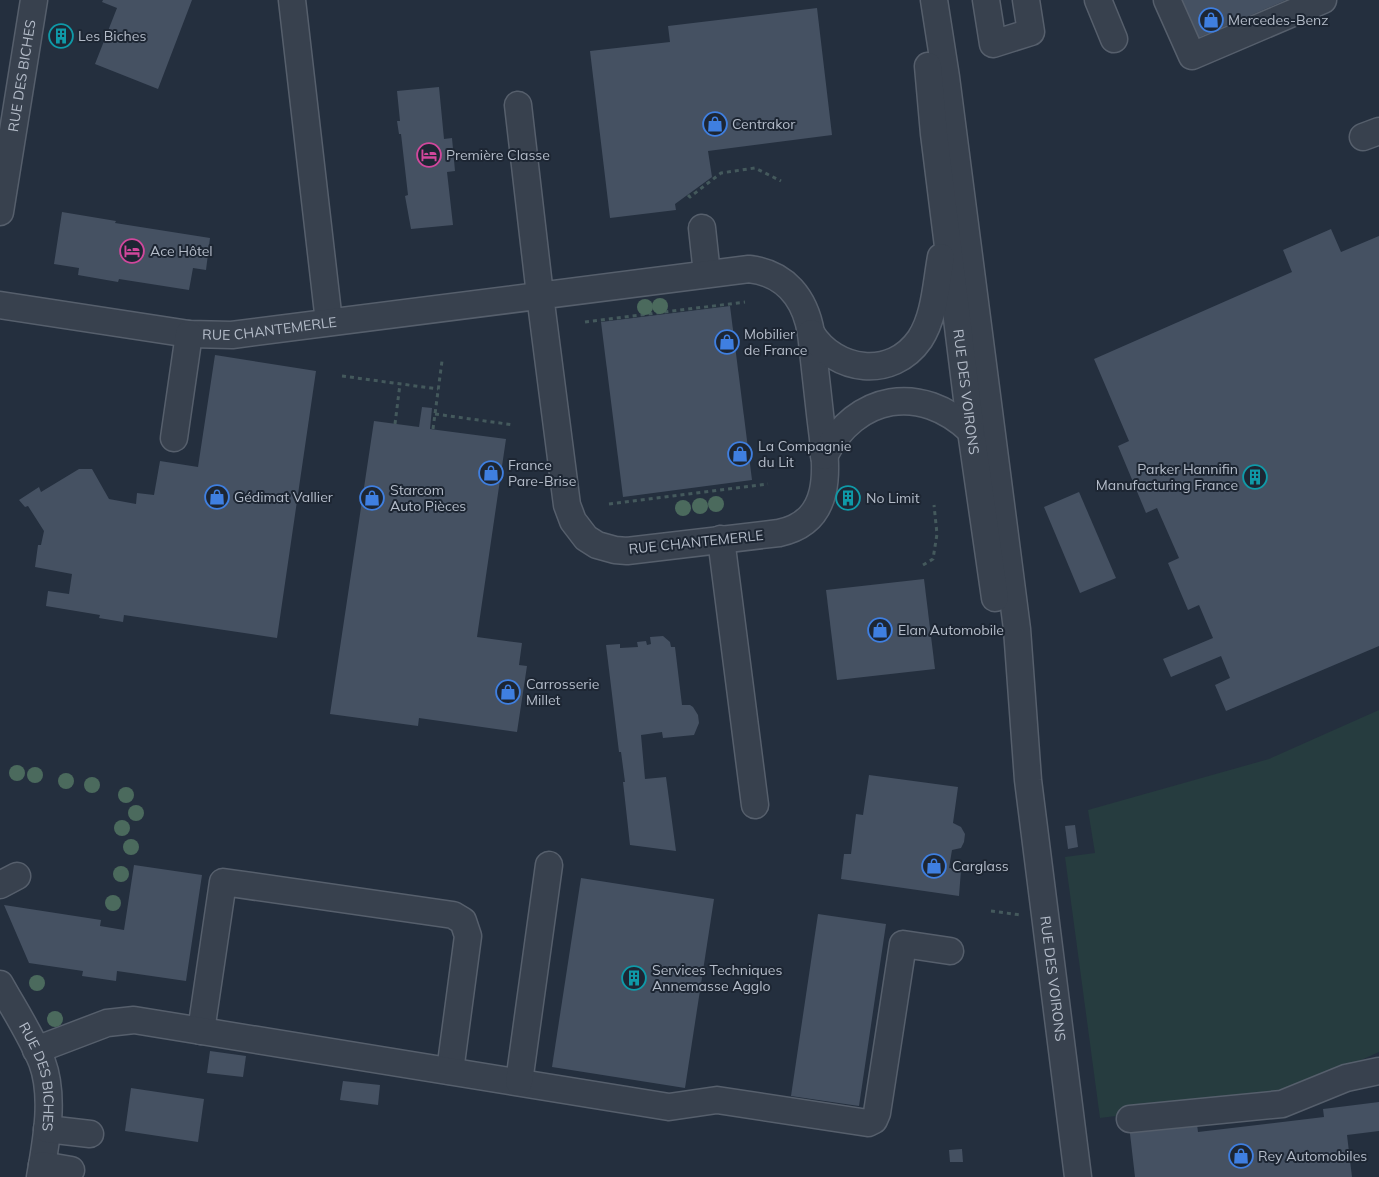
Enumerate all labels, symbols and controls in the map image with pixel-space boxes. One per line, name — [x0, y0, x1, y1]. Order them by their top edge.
shop icon: Mercedes-Benz — [1198, 7, 1224, 33]
place label: Mercedes-Benz — [1228, 11, 1329, 29]
street label: RUE DES BICHES — [4, 18, 40, 133]
building icon: Les Biches — [48, 23, 74, 49]
place label: Les Biches — [78, 27, 146, 45]
shop icon: Centrakor — [702, 111, 728, 137]
place label: Centrakor — [732, 115, 796, 133]
hotel icon: Première Classe — [416, 142, 442, 168]
place label: Première Classe — [446, 146, 550, 164]
hotel icon: Ace Hôtel — [119, 238, 145, 264]
place label: Ace Hôtel — [150, 242, 213, 260]
street label: RUE CHANTEMERLE — [202, 313, 338, 344]
place label: Mobilier de France — [744, 325, 807, 359]
street label: RUE DES VOIRONS — [949, 328, 983, 456]
shop icon: Mobilier de France — [714, 329, 740, 355]
place label: La Compagnie du Lit — [758, 437, 851, 471]
shop icon: La Compagnie du Lit — [727, 441, 753, 467]
place label: France Pare-Brise — [508, 456, 576, 490]
shop icon: France Pare-Brise — [478, 460, 504, 486]
place label: Parker Hannifin Manufacturing France — [1096, 460, 1238, 494]
building icon: Parker Hannifin Manufacturing France — [1242, 464, 1268, 490]
place label: Starcom Auto Pièces — [390, 481, 466, 515]
shop icon: Gédimat Vallier — [204, 484, 230, 510]
shop icon: Starcom Auto Pièces — [359, 485, 385, 511]
building icon: No Limit — [835, 485, 861, 511]
place label: Gédimat Vallier — [234, 488, 334, 506]
place label: No Limit — [866, 489, 920, 507]
street label: RUE CHANTEMERLE — [628, 526, 764, 558]
shop icon: Elan Automobile — [867, 617, 893, 643]
place label: Elan Automobile — [898, 621, 1004, 639]
place label: Carrosserie Millet — [526, 675, 599, 709]
shop icon: Carrosserie Millet — [495, 679, 521, 705]
shop icon: Carglass — [921, 853, 947, 879]
place label: Carglass — [952, 857, 1009, 875]
street label: RUE DES VOIRONS — [1036, 915, 1070, 1043]
place label: Services Techniques Annemasse Agglo — [652, 961, 782, 995]
building icon: Services Techniques Annemasse Agglo — [621, 965, 647, 991]
street label: RUE DES BICHES — [15, 1019, 58, 1132]
shop icon: Rey Automobiles — [1228, 1143, 1254, 1169]
place label: Rey Automobiles — [1258, 1147, 1367, 1165]

